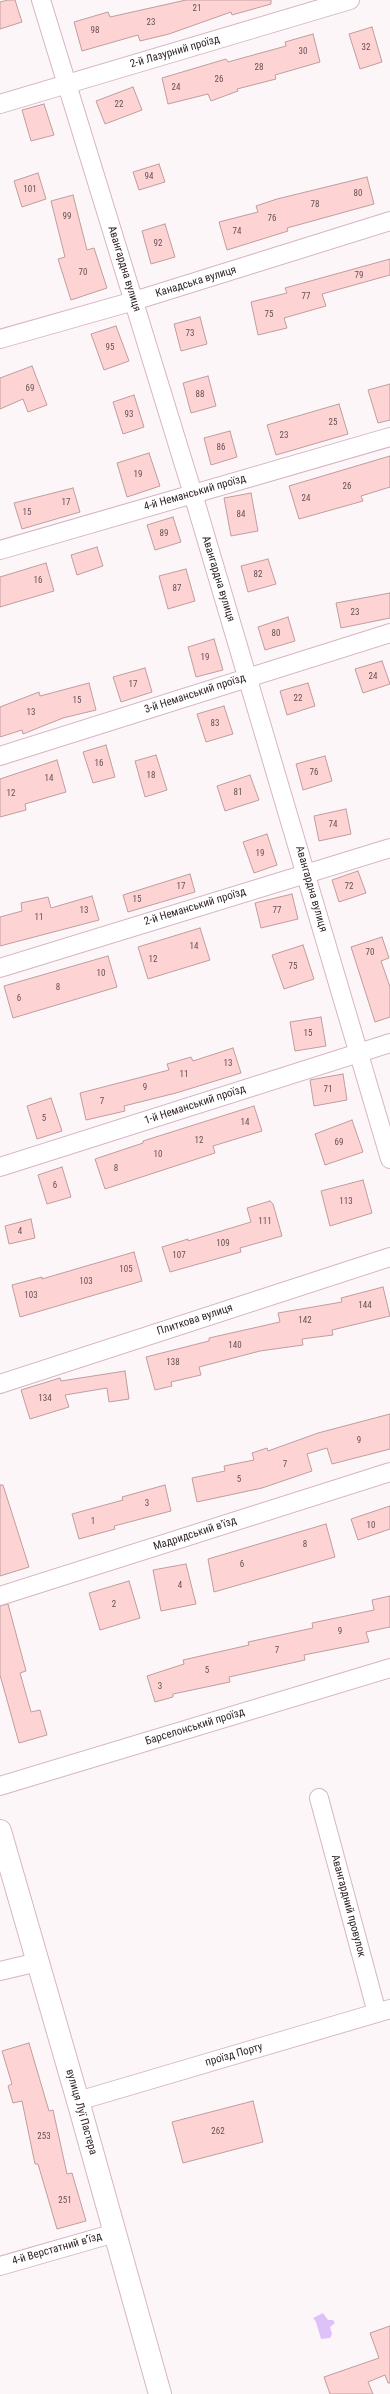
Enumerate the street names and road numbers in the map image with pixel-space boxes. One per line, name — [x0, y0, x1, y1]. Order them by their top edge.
street label: 2-й Лазурний проїзд — [129, 33, 221, 71]
street label: Авангардна вулиця — [105, 225, 143, 313]
street label: Канадська вулиця — [154, 263, 238, 301]
street label: 4-й Неманський проїзд — [142, 472, 248, 514]
street label: Авангардна вулиця — [199, 535, 237, 623]
street label: 3-й Неманський проїзд — [143, 671, 247, 717]
street label: Авангардна вулиця — [292, 844, 330, 934]
street label: 2-й Неманський проїзд — [143, 885, 247, 929]
street label: 1-й Неманський проїзд — [143, 1082, 247, 1128]
street label: Плиткова вулиця — [155, 1302, 235, 1338]
street label: Мадридський в'їзд — [152, 1514, 238, 1554]
street label: Барселонський проїзд — [144, 1706, 246, 1748]
street label: Авангардний провулок — [328, 1853, 368, 1959]
street label: проїзд Порту — [204, 2041, 264, 2069]
street label: вулиця Луї Пастера — [62, 2068, 100, 2156]
street label: 4-й Верстатний в’їзд — [11, 2230, 103, 2268]

